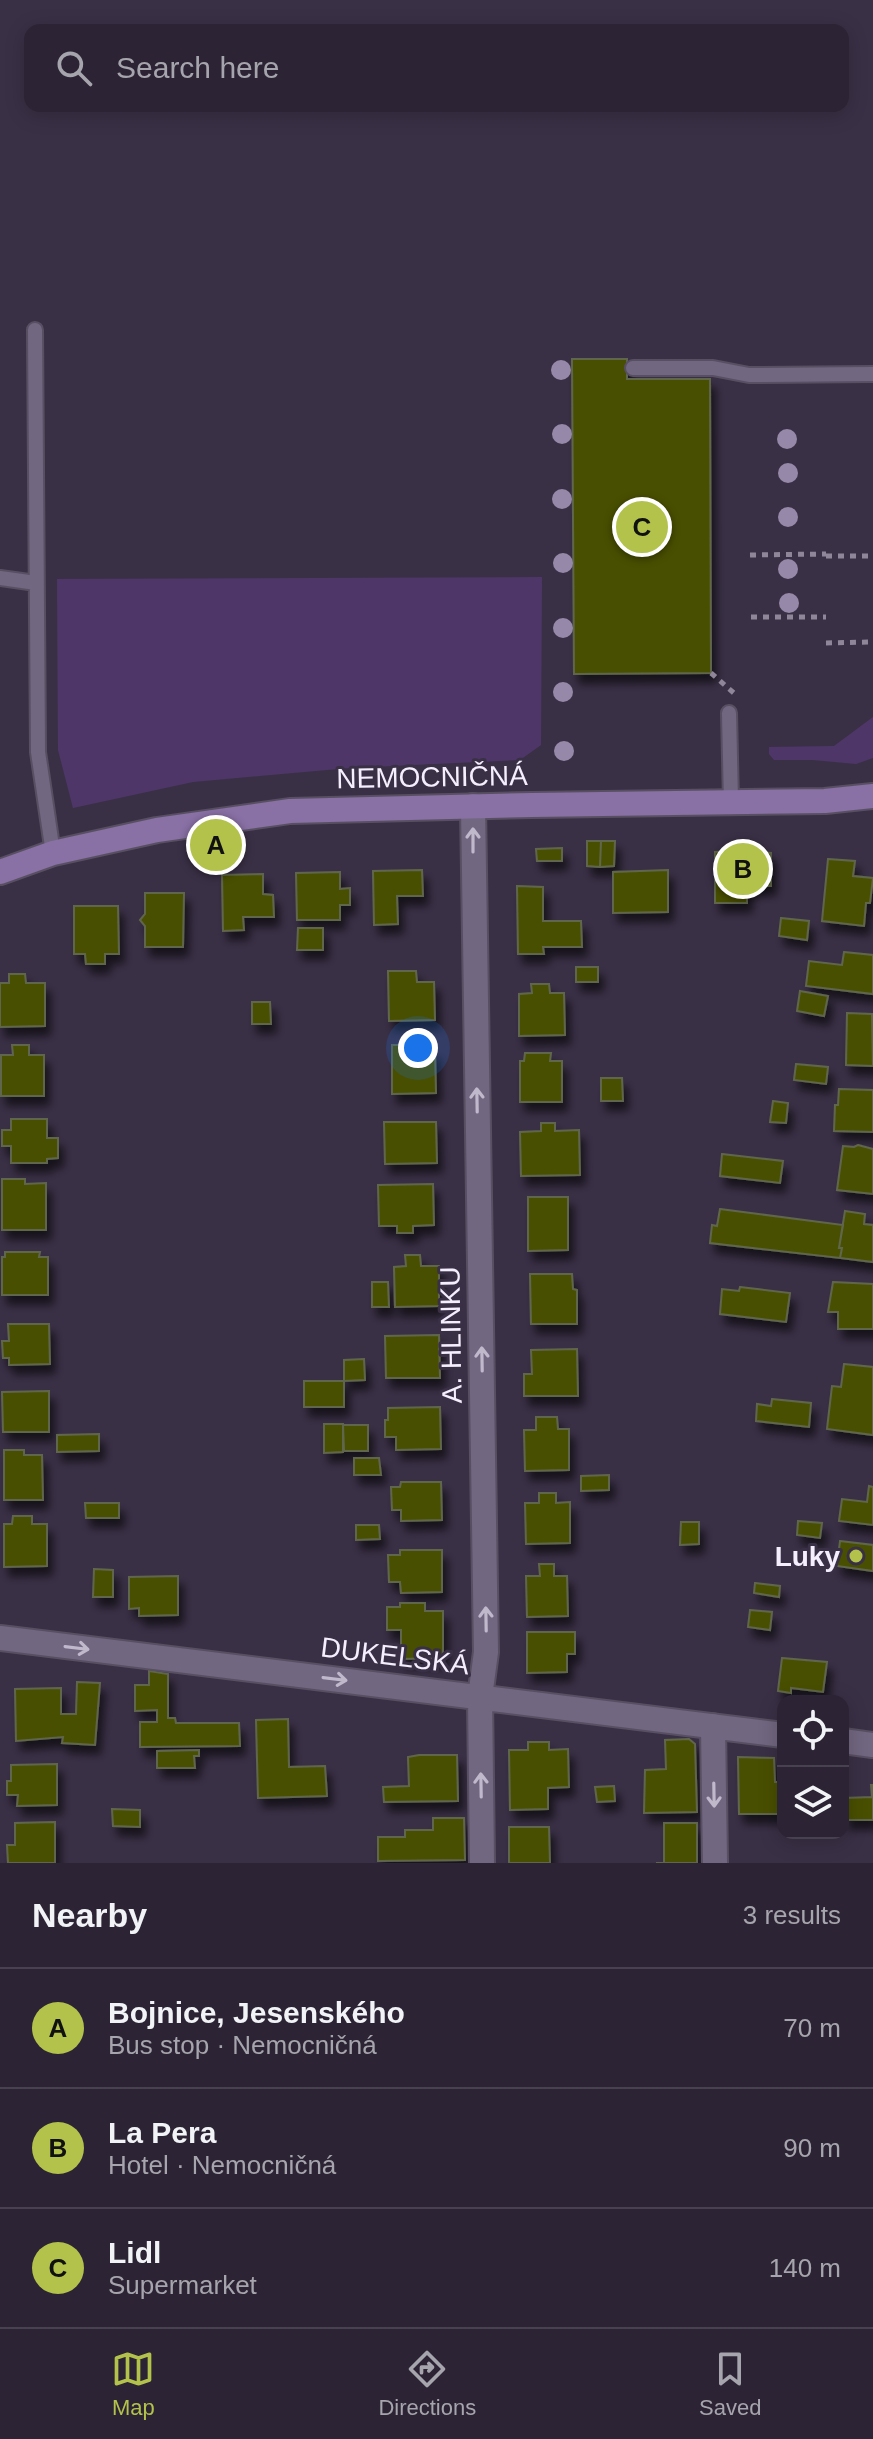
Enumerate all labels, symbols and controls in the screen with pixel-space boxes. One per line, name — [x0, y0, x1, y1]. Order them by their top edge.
search box — [24, 24, 849, 112]
icon: search — [52, 46, 96, 90]
text: Search here — [116, 51, 279, 84]
pin: C — [616, 497, 668, 557]
street label: NEMOCNIČNÁ — [336, 760, 528, 794]
pin: A — [190, 815, 242, 875]
one-way arrow — [465, 827, 481, 854]
pin: B — [717, 839, 769, 899]
your location — [398, 1028, 438, 1068]
one-way arrow — [470, 1087, 485, 1114]
street label: A. HLINKU — [434, 1266, 468, 1404]
one-way arrow — [474, 1346, 489, 1373]
place label: Luky — [775, 1541, 840, 1572]
marker: Luky — [847, 1547, 865, 1565]
one-way arrow — [478, 1606, 494, 1633]
street label: DUKELSKÁ — [319, 1632, 471, 1681]
one-way arrow — [64, 1640, 90, 1655]
one-way arrow — [322, 1672, 348, 1687]
map controls — [777, 1695, 849, 1839]
button: locate — [777, 1695, 849, 1767]
button: layers — [777, 1767, 849, 1839]
one-way arrow — [473, 1772, 489, 1799]
one-way arrow — [706, 1781, 722, 1808]
text: Nearby — [32, 1896, 147, 1934]
text: 3 results — [743, 1900, 841, 1930]
text: Bojnice, Jesenského — [108, 1996, 405, 2029]
text: A — [49, 2013, 67, 2043]
text: 70 m — [783, 2013, 841, 2043]
text: Bus stop · Nemocničná — [108, 2030, 377, 2060]
text: La Pera — [108, 2116, 216, 2149]
text: B — [49, 2133, 67, 2163]
text: 90 m — [783, 2133, 841, 2163]
text: Hotel · Nemocničná — [108, 2150, 336, 2180]
text: Lidl — [108, 2236, 161, 2269]
text: C — [49, 2253, 67, 2283]
text: 140 m — [769, 2253, 841, 2283]
text: Supermarket — [108, 2270, 257, 2300]
tab: Map — [111, 2347, 155, 2421]
tab: Directions — [378, 2347, 476, 2421]
tab: Saved — [699, 2347, 762, 2421]

